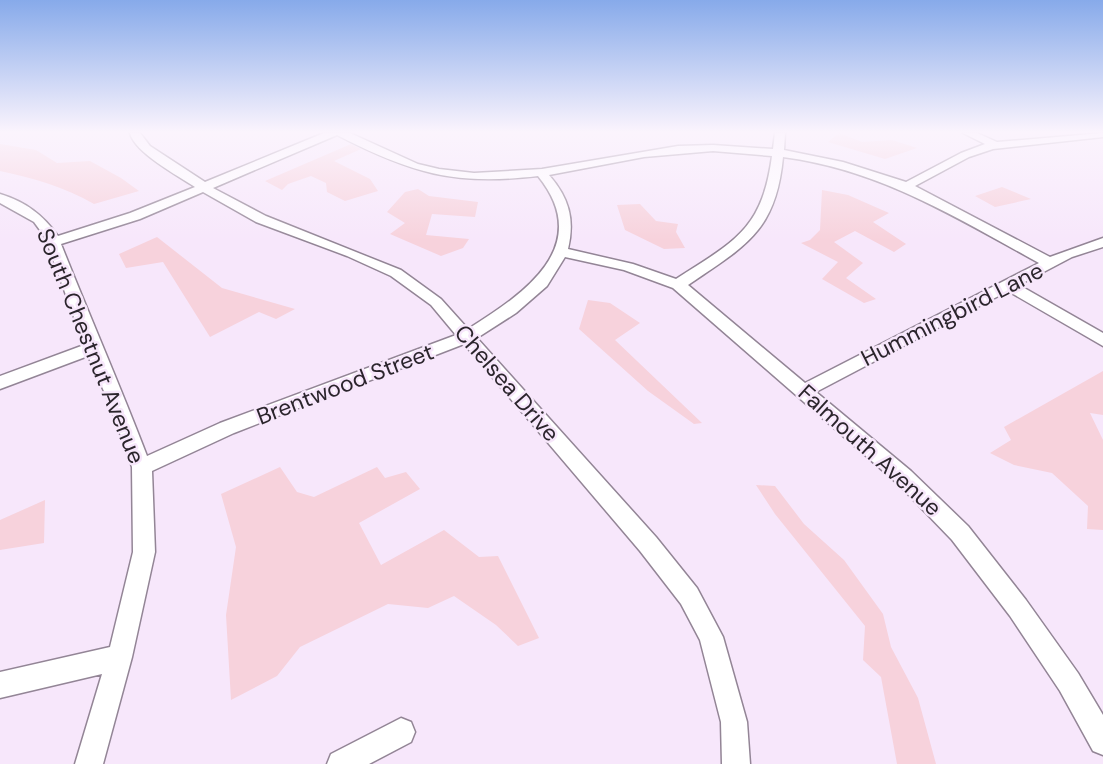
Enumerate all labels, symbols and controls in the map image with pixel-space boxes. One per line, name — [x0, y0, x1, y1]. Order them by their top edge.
street label: South Chestnut Avenue — [30, 224, 152, 468]
street label: Hummingbird Lane — [856, 255, 1048, 373]
street label: Chelsea Drive — [448, 318, 566, 448]
street label: Brentwood Street — [252, 336, 438, 432]
street label: Falmouth Avenue — [792, 378, 948, 522]

